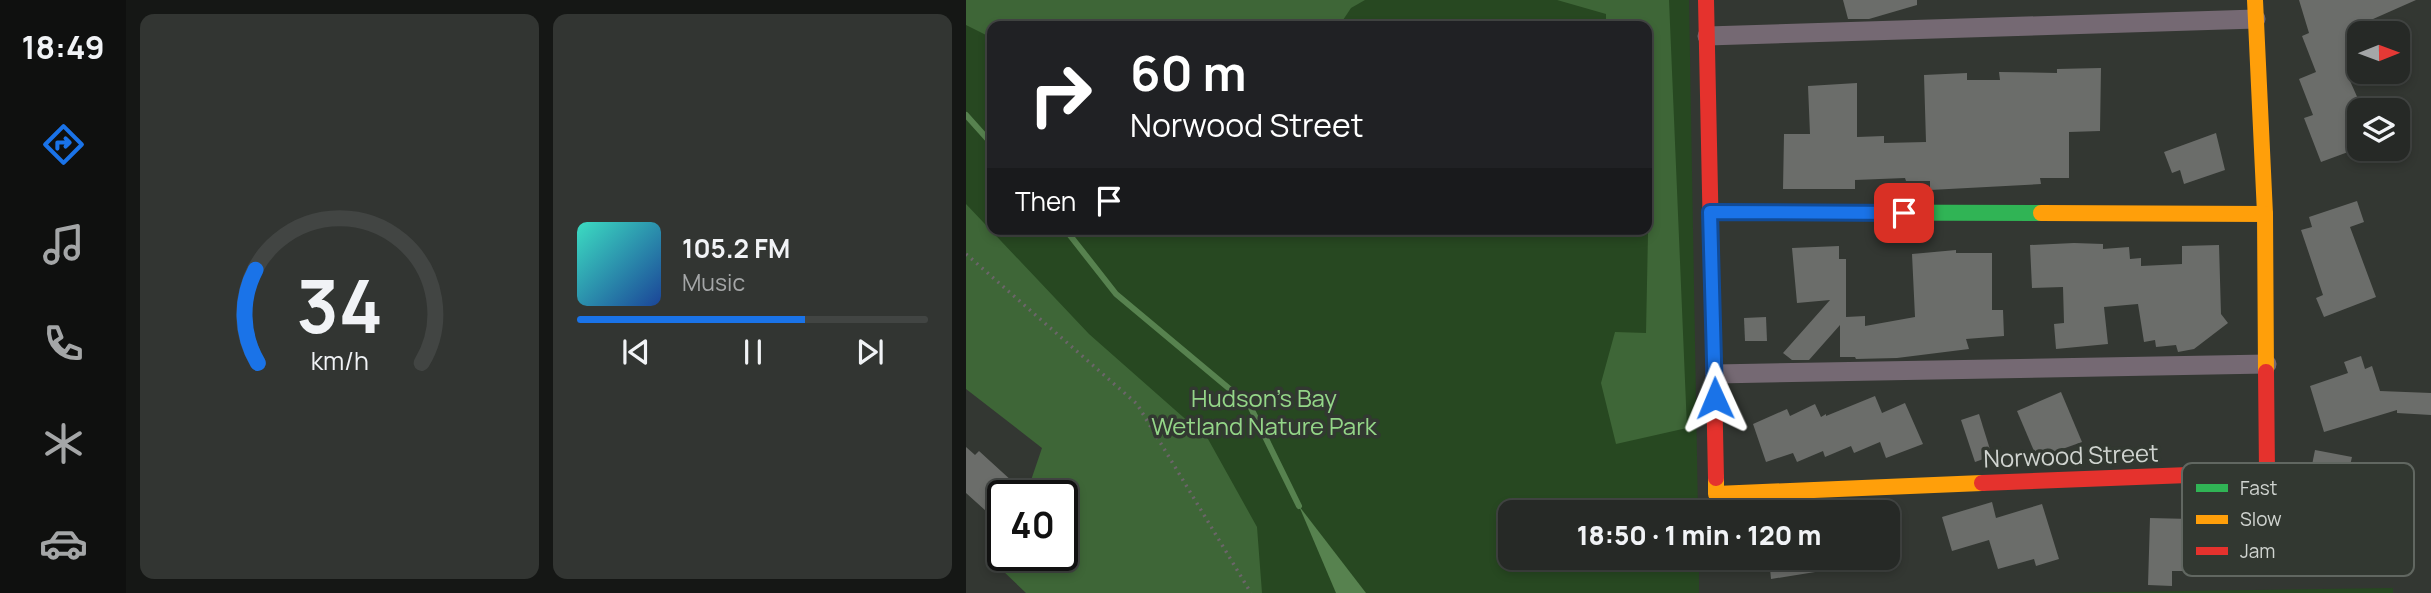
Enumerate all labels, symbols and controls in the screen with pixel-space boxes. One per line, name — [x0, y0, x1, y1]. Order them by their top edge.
north arrow — [2347, 21, 2410, 84]
map controls — [2347, 21, 2410, 161]
text: 18:49 — [21, 25, 105, 69]
text: 60 m — [1130, 39, 1247, 106]
icon: right — [1015, 49, 1106, 140]
button: layers — [2347, 98, 2410, 161]
text: Norwood Street — [1130, 103, 1364, 147]
icon: directions — [39, 120, 88, 169]
icon: arrive — [1090, 182, 1128, 220]
text: Then — [1015, 183, 1076, 219]
pin — [1874, 183, 1934, 243]
icon: arrive — [1885, 194, 1923, 232]
icon: music — [39, 220, 88, 269]
text: 105.2 FM — [682, 230, 790, 266]
text: 34 — [296, 255, 383, 355]
text: Music — [682, 266, 745, 298]
icon: phone — [39, 319, 88, 368]
icon: previous — [617, 333, 655, 371]
icon: pause — [734, 333, 772, 371]
icon: next — [851, 333, 889, 371]
text: km/h — [310, 342, 369, 377]
position arrow — [1678, 361, 1752, 435]
park label: Hudson's Bay Wetland Nature Park — [1151, 381, 1378, 442]
icon: climate — [39, 419, 88, 468]
street label: Norwood Street — [1983, 435, 2159, 475]
legend — [2182, 463, 2414, 576]
text: Fast — [2240, 475, 2277, 501]
speed limit sign: 40 — [987, 480, 1078, 571]
text: Slow — [2240, 506, 2282, 532]
text: 18:50 · 1 min · 120 m — [1577, 517, 1821, 553]
icon: car — [39, 519, 88, 568]
text: Jam — [2240, 538, 2275, 564]

